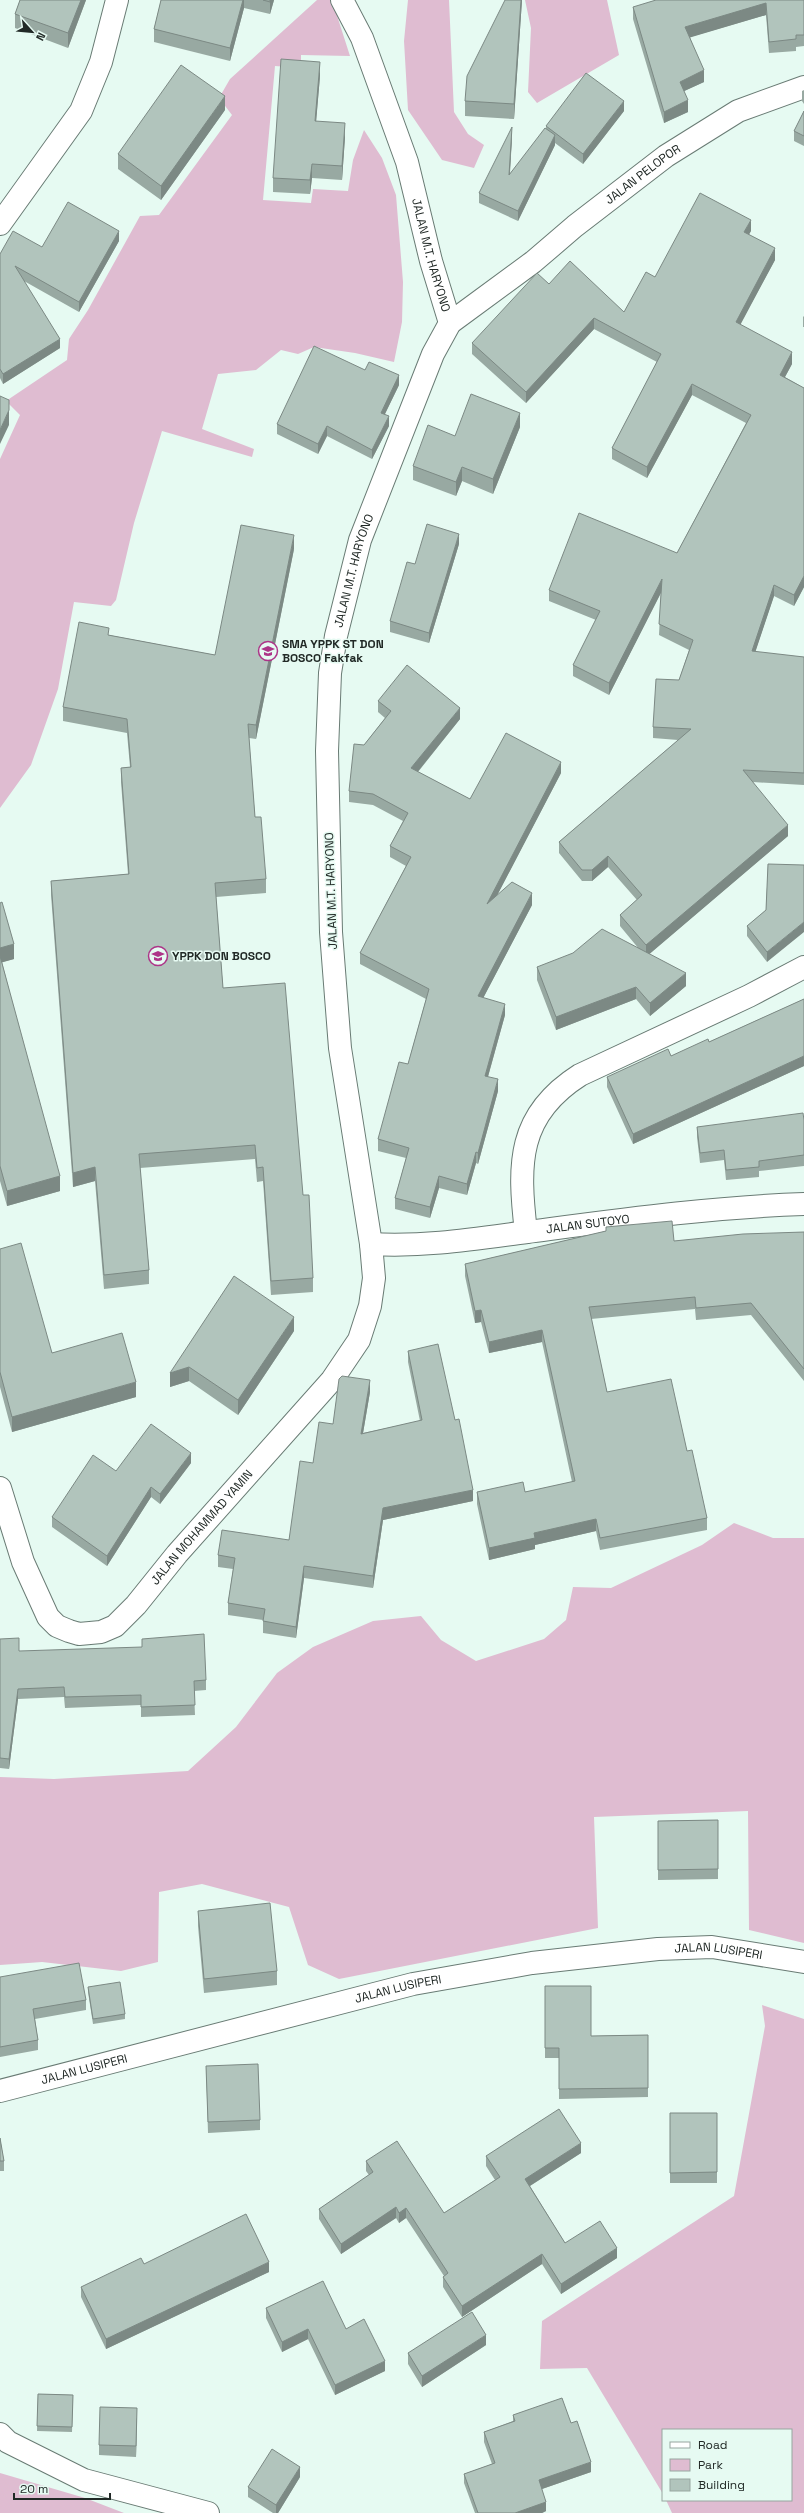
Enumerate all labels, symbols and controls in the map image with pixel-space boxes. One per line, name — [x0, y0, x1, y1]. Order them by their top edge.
north arrow — [12, 12, 52, 52]
text: N — [33, 30, 49, 43]
street label: JALAN PELOPOR — [602, 141, 684, 208]
street label: JALAN M.T. HARYONO — [408, 197, 454, 314]
street label: JALAN M.T. HARYONO — [330, 512, 377, 629]
place label: SMA YPPK ST DON BOSCO Fakfak — [282, 636, 384, 666]
school or university icon: SMA YPPK ST DON BOSCO Fakfak — [257, 640, 279, 662]
street label: JALAN M.T. HARYONO — [321, 832, 341, 950]
school or university icon: YPPK DON BOSCO — [147, 945, 169, 967]
place label: YPPK DON BOSCO — [172, 948, 271, 964]
street label: JALAN SUTOYO — [545, 1211, 631, 1237]
street label: JALAN MOHAMMAD YAMIN — [147, 1466, 256, 1588]
street label: JALAN LUSIPERI — [674, 1939, 764, 1963]
street label: JALAN LUSIPERI — [353, 1971, 443, 2007]
street label: JALAN LUSIPERI — [39, 2050, 129, 2088]
legend — [662, 2429, 792, 2501]
text: Road — [698, 2437, 727, 2453]
text: Park — [698, 2457, 723, 2473]
scale bar — [14, 2475, 110, 2501]
text: Building — [698, 2477, 745, 2493]
text: 20 m — [20, 2481, 48, 2497]

